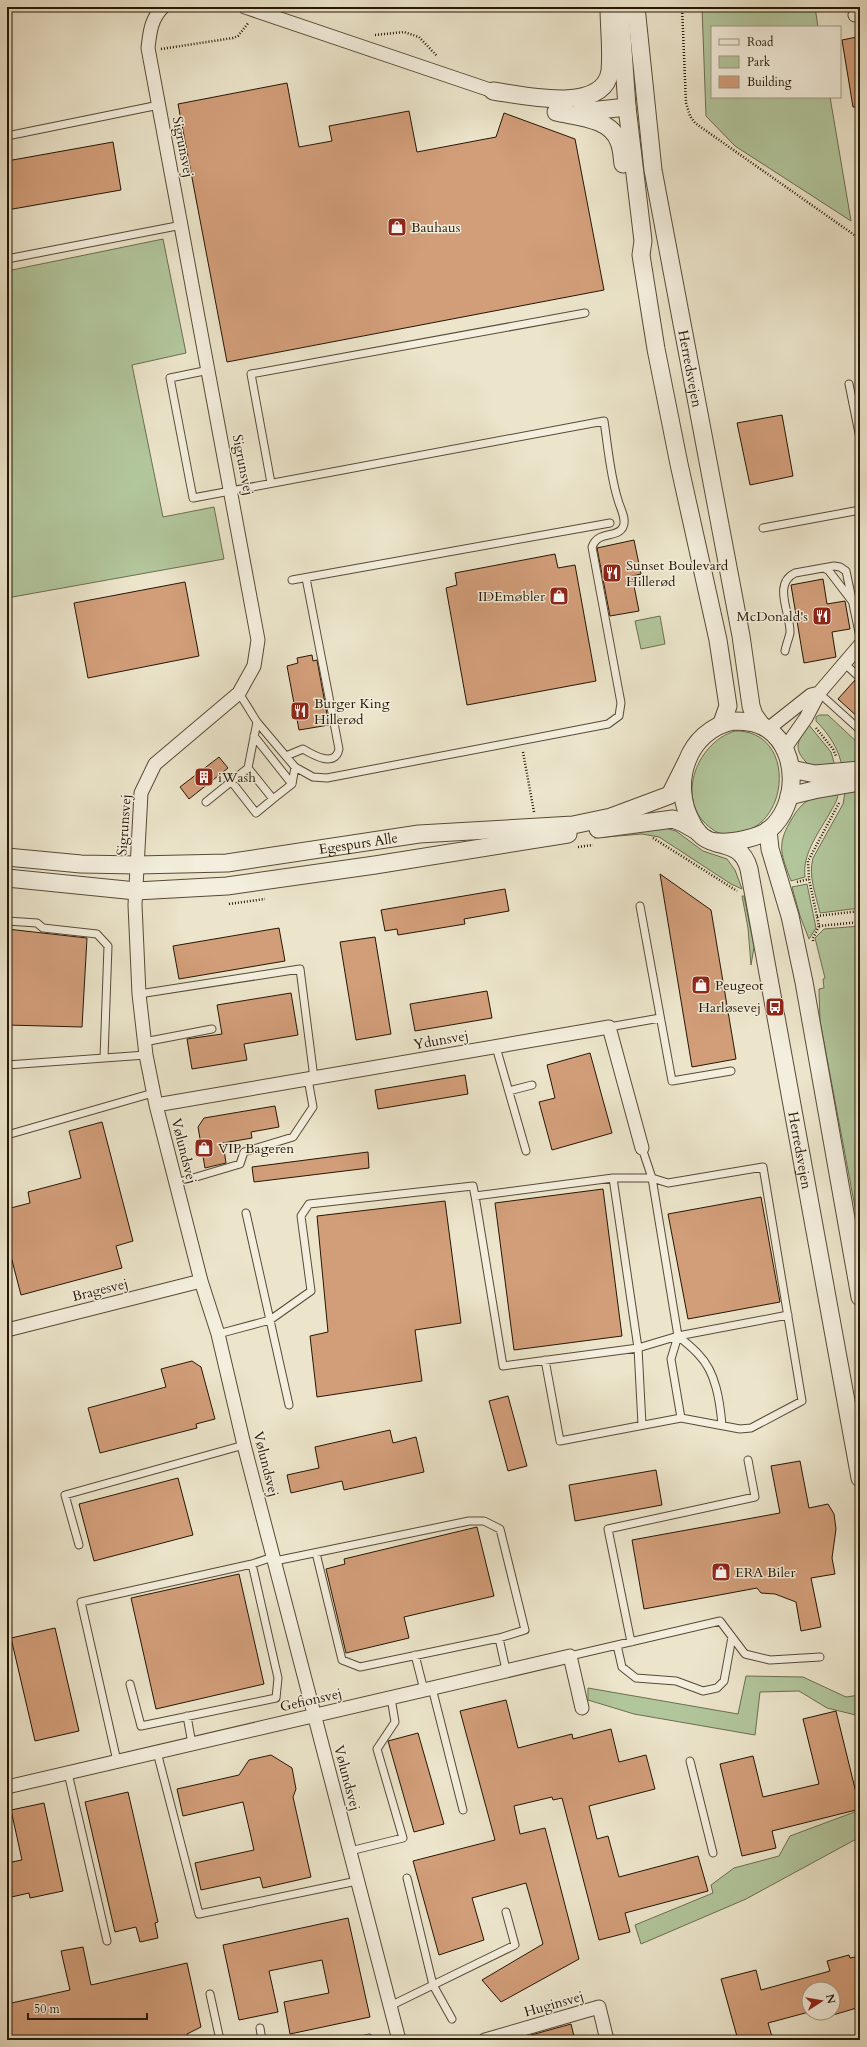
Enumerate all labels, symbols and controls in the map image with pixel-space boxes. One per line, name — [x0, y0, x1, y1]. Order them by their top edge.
legend — [711, 26, 841, 98]
text: Road — [747, 34, 774, 50]
text: Park — [747, 54, 771, 70]
text: Building — [747, 74, 792, 90]
street label: Sigrunsvej — [168, 115, 198, 179]
shop icon: Bauhaus — [386, 216, 408, 238]
place label: Bauhaus — [411, 218, 461, 237]
street label: Herredsvejen — [674, 328, 707, 409]
street label: Sigrunsvej — [228, 433, 258, 497]
place label: Sunset Boulevard Hillerød — [626, 556, 729, 591]
restaurant icon: Sunset Boulevard Hillerød — [601, 562, 623, 584]
shop icon: IDEmøbler — [548, 585, 570, 607]
place label: IDEmøbler — [478, 587, 546, 606]
restaurant icon: McDonald's — [811, 605, 833, 627]
place label: McDonald's — [737, 607, 808, 626]
place label: Burger King Hillerød — [314, 694, 390, 729]
restaurant icon: Burger King Hillerød — [289, 700, 311, 722]
building icon: iWash — [193, 766, 215, 788]
place label: iWash — [218, 768, 256, 787]
street label: Sigrunsvej — [112, 794, 136, 856]
street label: Egespurs Alle — [317, 828, 399, 859]
shop icon: Peugeot — [690, 974, 712, 996]
place label: Peugeot — [715, 976, 764, 995]
bus stop icon: Harløsevej — [764, 996, 786, 1018]
place label: Harløsevej — [698, 998, 761, 1017]
street label: Ydunsvej — [412, 1026, 470, 1054]
street label: Herredsvejen — [784, 1110, 817, 1191]
street label: Vølundsvej — [167, 1116, 201, 1186]
shop icon: VIP Bageren — [193, 1137, 215, 1159]
place label: VIP Bageren — [218, 1139, 294, 1158]
street label: Bragesvej — [70, 1274, 130, 1306]
street label: Vølundsvej — [249, 1429, 283, 1499]
shop icon: ERA Biler — [710, 1561, 732, 1583]
place label: ERA Biler — [735, 1563, 796, 1582]
street label: Gefionsvej — [278, 1684, 344, 1716]
street label: Vølundsvej — [329, 1743, 365, 1813]
north arrow — [801, 1981, 841, 2021]
street label: Huginsvej — [522, 1986, 586, 2022]
text: N — [822, 1993, 839, 2006]
scale bar — [28, 1995, 147, 2021]
text: 50 m — [34, 2001, 61, 2017]

